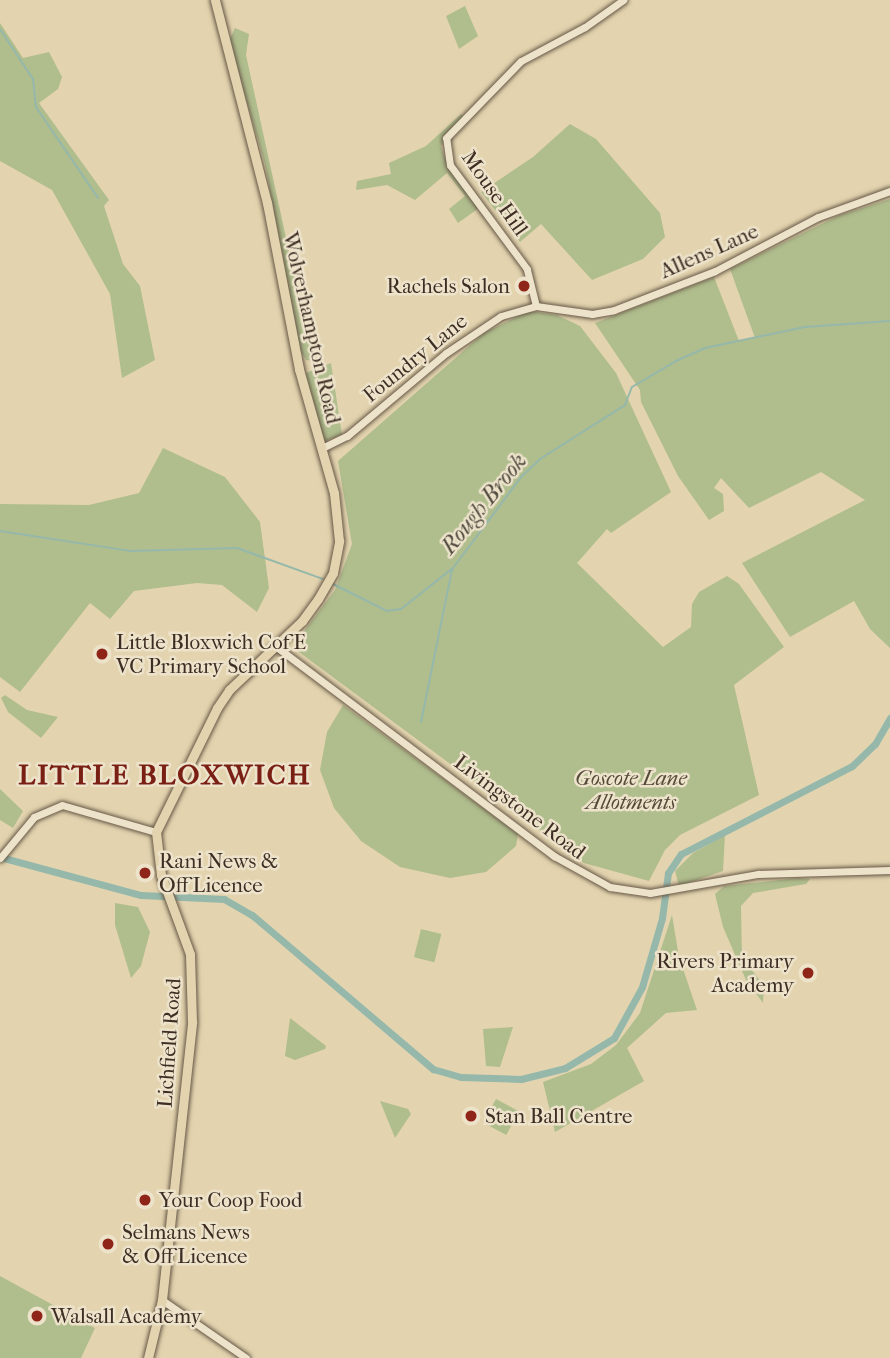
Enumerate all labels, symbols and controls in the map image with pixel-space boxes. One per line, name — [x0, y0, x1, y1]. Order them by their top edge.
street label: Mouse Hill — [456, 145, 534, 241]
street label: Allens Lane — [656, 218, 762, 284]
street label: Wolverhampton Road — [278, 230, 346, 426]
place label: Rachels Salon — [387, 273, 510, 299]
marker: Rachels Salon — [516, 278, 532, 294]
street label: Foundry Lane — [358, 308, 472, 408]
water label: Rough Brook — [435, 448, 533, 560]
place label: Little Bloxwich CofE VC Primary School — [116, 629, 306, 679]
marker: Little Bloxwich CofE VC Primary School — [94, 646, 110, 662]
street label: Livingstone Road — [449, 749, 591, 865]
district label: LITTLE BLOXWICH — [20, 758, 310, 792]
park label: Goscote Lane Allotments — [575, 765, 687, 815]
place label: Rani News & Off Licence — [159, 848, 278, 898]
marker: Rani News & Off Licence — [137, 865, 153, 881]
place label: Rivers Primary Academy — [656, 948, 794, 998]
marker: Rivers Primary Academy — [800, 965, 816, 981]
street label: Lichfield Road — [152, 977, 186, 1109]
place label: Stan Ball Centre — [485, 1103, 633, 1129]
marker: Stan Ball Centre — [463, 1108, 479, 1124]
place label: Your Coop Food — [159, 1187, 302, 1213]
marker: Your Coop Food — [137, 1192, 153, 1208]
place label: Selmans News & Off Licence — [122, 1219, 250, 1269]
marker: Selmans News & Off Licence — [100, 1236, 116, 1252]
place label: Walsall Academy — [51, 1303, 202, 1329]
marker: Walsall Academy — [29, 1308, 45, 1324]

